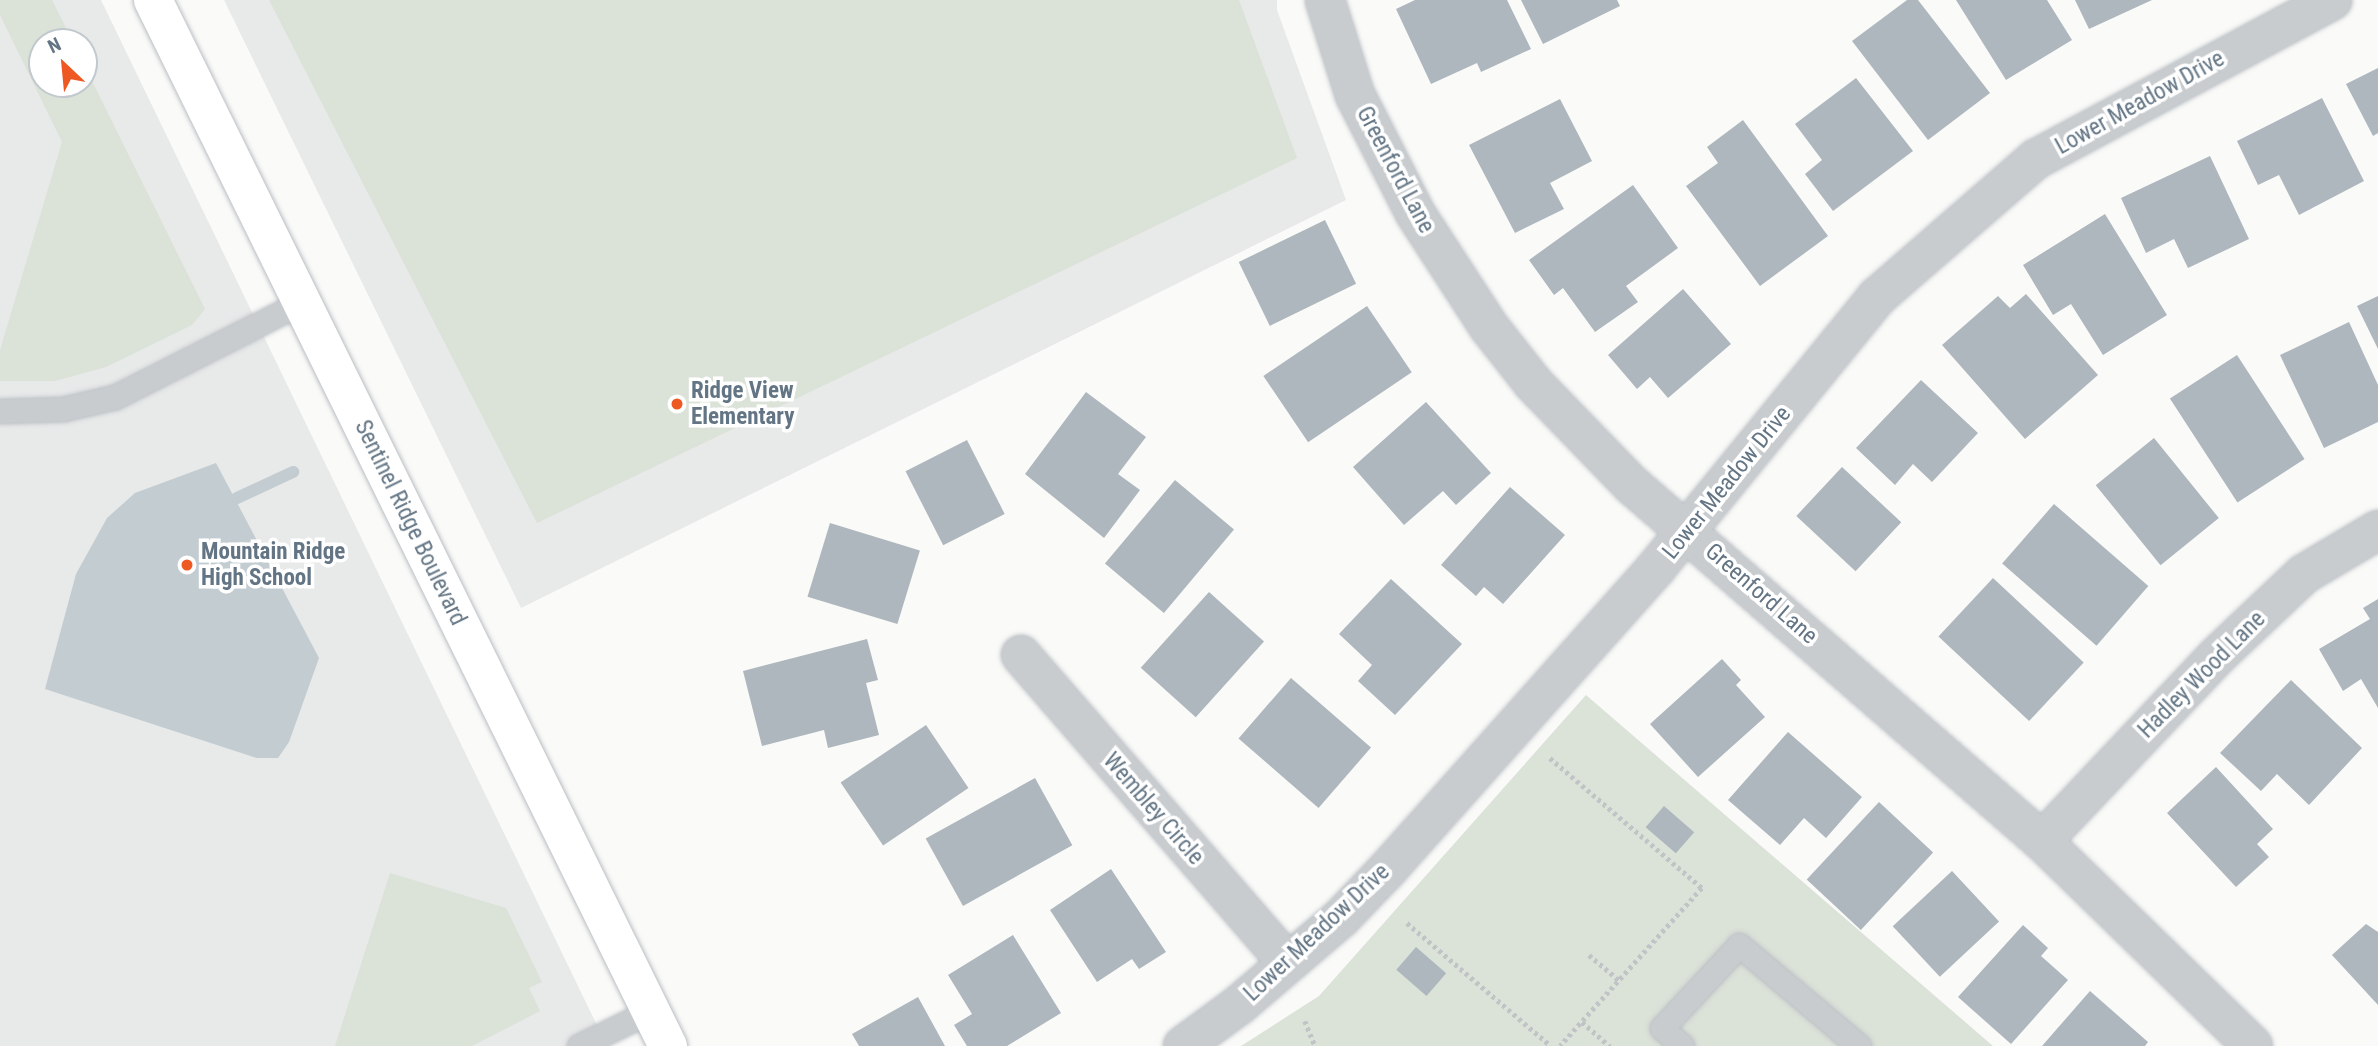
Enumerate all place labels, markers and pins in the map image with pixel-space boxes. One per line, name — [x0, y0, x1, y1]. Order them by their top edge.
place label: Ridge View Elementary — [691, 377, 794, 431]
marker: Ridge View Elementary — [669, 396, 685, 412]
place label: Mountain Ridge High School — [201, 538, 345, 592]
marker: Mountain Ridge High School — [179, 557, 195, 573]

